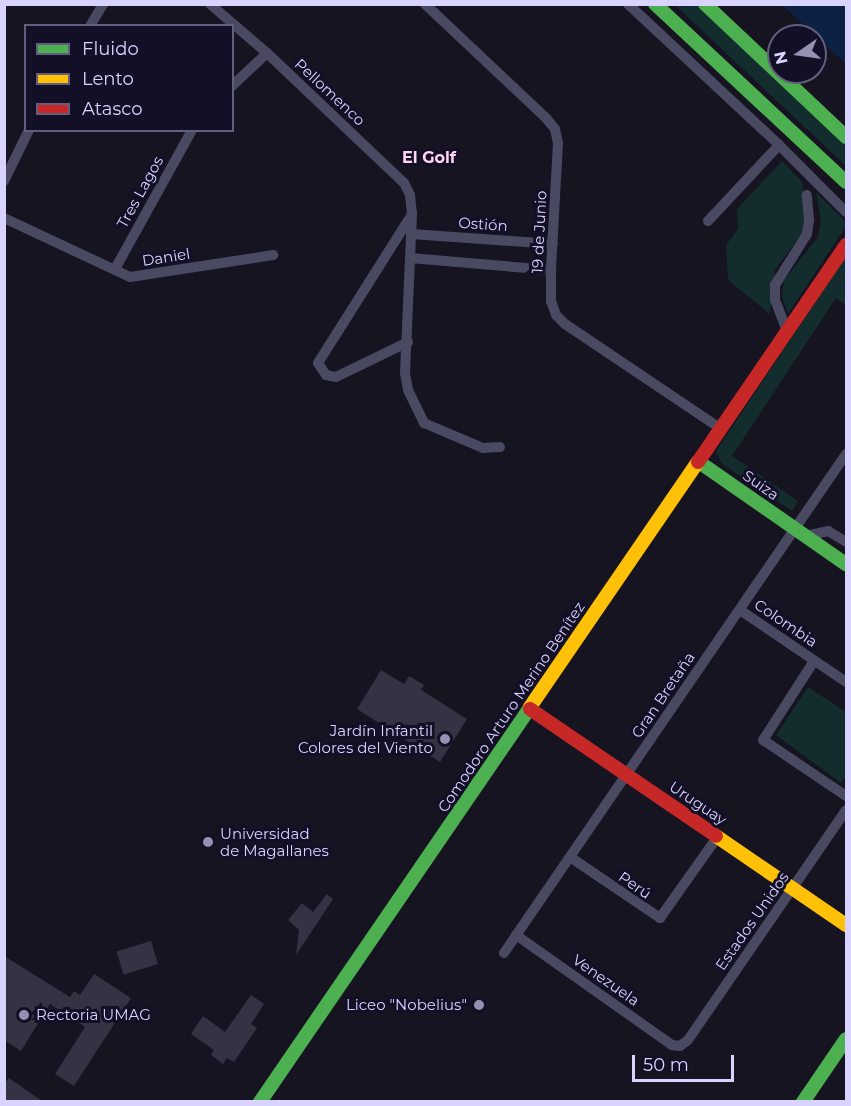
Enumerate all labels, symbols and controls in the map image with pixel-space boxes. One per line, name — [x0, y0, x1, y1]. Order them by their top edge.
legend — [24, 24, 234, 132]
north arrow — [767, 24, 827, 84]
text: Fluido — [82, 38, 139, 60]
text: N — [770, 49, 792, 66]
street label: Pellomenco — [291, 55, 369, 129]
text: Lento — [82, 68, 134, 90]
text: Atasco — [82, 98, 142, 120]
district label: El Golf — [402, 148, 456, 168]
street label: Tres Lagos — [113, 153, 167, 231]
street label: 19 de Junio — [528, 190, 550, 274]
street label: Ostión — [458, 213, 508, 235]
street label: Daniel — [141, 244, 191, 270]
street label: Suiza — [740, 466, 782, 504]
street label: Colombia — [751, 595, 821, 651]
street label: Comodoro Arturo Merino Benítez — [434, 598, 588, 816]
street label: Gran Bretaña — [628, 649, 698, 741]
place label: Jardín Infantil Colores del Viento — [298, 721, 433, 756]
marker: Jardín Infantil Colores del Viento — [438, 732, 452, 746]
street label: Uruguay — [666, 777, 730, 829]
place label: Universidad de Magallanes — [220, 824, 329, 859]
marker: Universidad de Magallanes — [201, 835, 215, 849]
street label: Perú — [615, 867, 655, 903]
street label: Estados Unidos — [711, 868, 793, 974]
street label: Venezuela — [569, 950, 643, 1010]
place label: Liceo "Nobelius" — [346, 996, 467, 1014]
marker: Liceo "Nobelius" — [472, 998, 486, 1012]
place label: Rectoria UMAG — [36, 1006, 151, 1024]
marker: Rectoria UMAG — [17, 1008, 31, 1022]
scale bar — [635, 1043, 737, 1081]
text: 50 m — [643, 1054, 689, 1076]

